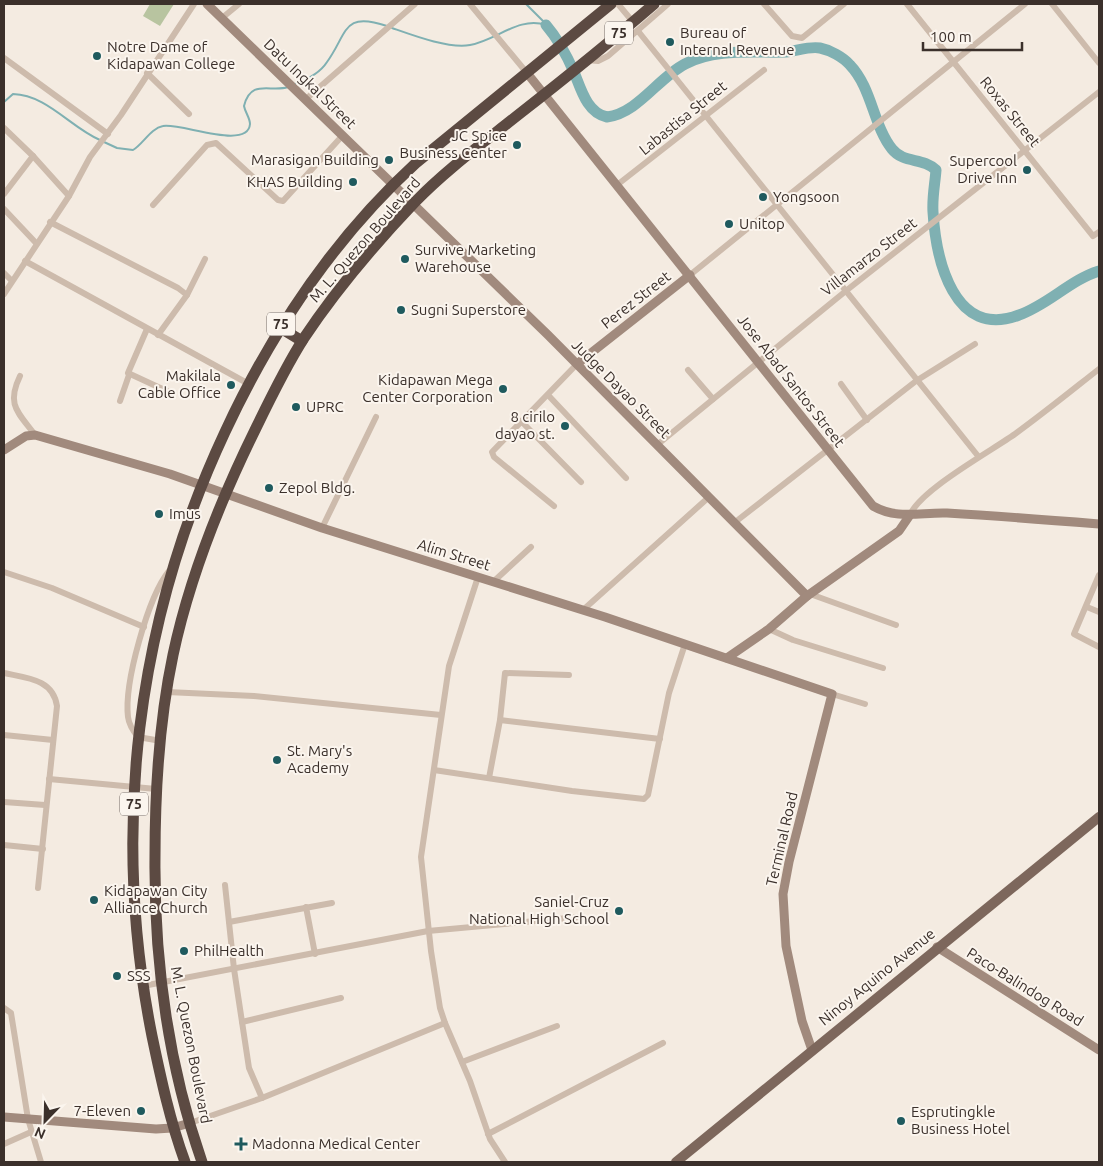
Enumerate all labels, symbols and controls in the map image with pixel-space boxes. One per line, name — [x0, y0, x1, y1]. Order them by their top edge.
scale bar — [923, 20, 1022, 52]
road number: 75 — [605, 22, 633, 44]
place label: Bureau of Internal Revenue — [680, 24, 794, 58]
text: 100 m — [930, 28, 972, 45]
street label: Datu Ingkal Street — [261, 35, 360, 132]
marker: Bureau of Internal Revenue — [664, 36, 676, 48]
place label: Notre Dame of Kidapawan College — [107, 38, 235, 72]
marker: Notre Dame of Kidapawan College — [91, 50, 103, 62]
street label: Roxas Street — [977, 73, 1044, 150]
street label: Labastisa Street — [636, 77, 730, 158]
place label: JC Spice Business Center — [400, 127, 507, 161]
marker: JC Spice Business Center — [511, 139, 523, 151]
place label: Marasigan Building — [251, 151, 379, 168]
place label: Supercool Drive Inn — [949, 152, 1017, 186]
marker: Marasigan Building — [383, 154, 395, 166]
marker: Supercool Drive Inn — [1021, 164, 1033, 176]
place label: KHAS Building — [247, 173, 343, 190]
street label: M. L. Quezon Boulevard — [306, 174, 423, 306]
marker: KHAS Building — [347, 176, 359, 188]
place label: Yongsoon — [773, 188, 840, 205]
marker: Yongsoon — [757, 191, 769, 203]
street label: Villamarzo Street — [818, 214, 920, 299]
place label: Unitop — [739, 215, 785, 232]
marker: Unitop — [723, 218, 735, 230]
place label: Survive Marketing Warehouse — [415, 241, 536, 275]
marker: Survive Marketing Warehouse — [399, 253, 411, 265]
street label: Perez Street — [598, 267, 674, 332]
place label: Sugni Superstore — [411, 301, 526, 318]
marker: Sugni Superstore — [395, 304, 407, 316]
street label: Jose Abad Santos Street — [734, 311, 848, 450]
road number: 75 — [267, 312, 295, 336]
street label: Judge Dayao Street — [569, 336, 674, 442]
place label: Makilala Cable Office — [138, 367, 221, 401]
place label: Kidapawan Mega Center Corporation — [362, 371, 493, 405]
marker: Makilala Cable Office — [225, 379, 237, 391]
marker: Kidapawan Mega Center Corporation — [497, 383, 509, 395]
place label: UPRC — [306, 398, 344, 415]
marker: UPRC — [290, 401, 302, 413]
place label: 8 cirilo dayao st. — [495, 408, 555, 442]
marker: 8 cirilo dayao st. — [559, 420, 571, 432]
place label: Zepol Bldg. — [279, 479, 355, 496]
marker: Zepol Bldg. — [263, 482, 275, 494]
place label: Imus — [169, 505, 201, 522]
marker: Imus — [153, 508, 165, 520]
street label: Alim Street — [416, 535, 493, 574]
place label: St. Mary's Academy — [287, 742, 352, 776]
marker: St. Mary's Academy — [271, 754, 283, 766]
street label: Terminal Road — [762, 790, 801, 888]
road number: 75 — [120, 792, 148, 816]
place label: Kidapawan City Alliance Church — [104, 882, 208, 916]
place label: Saniel-Cruz National High School — [469, 893, 609, 927]
marker: Kidapawan City Alliance Church — [88, 894, 100, 906]
marker: Saniel-Cruz National High School — [613, 905, 625, 917]
street label: Ninoy Aquino Avenue — [815, 925, 938, 1029]
place label: PhilHealth — [194, 942, 264, 959]
street label: Paco-Balindog Road — [964, 944, 1087, 1029]
marker: PhilHealth — [178, 945, 190, 957]
street label: M. L. Quezon Boulevard — [168, 965, 215, 1125]
place label: SSS — [127, 967, 151, 984]
marker: SSS — [111, 970, 123, 982]
north arrow — [20, 1096, 70, 1146]
place label: 7-Eleven — [73, 1102, 131, 1119]
place label: Esprutingkle Business Hotel — [911, 1103, 1010, 1137]
marker: 7-Eleven — [135, 1105, 147, 1117]
marker: Esprutingkle Business Hotel — [895, 1115, 907, 1127]
text: N — [32, 1124, 48, 1142]
place label: Madonna Medical Center — [252, 1135, 420, 1152]
marker: Madonna Medical Center — [234, 1137, 248, 1151]

